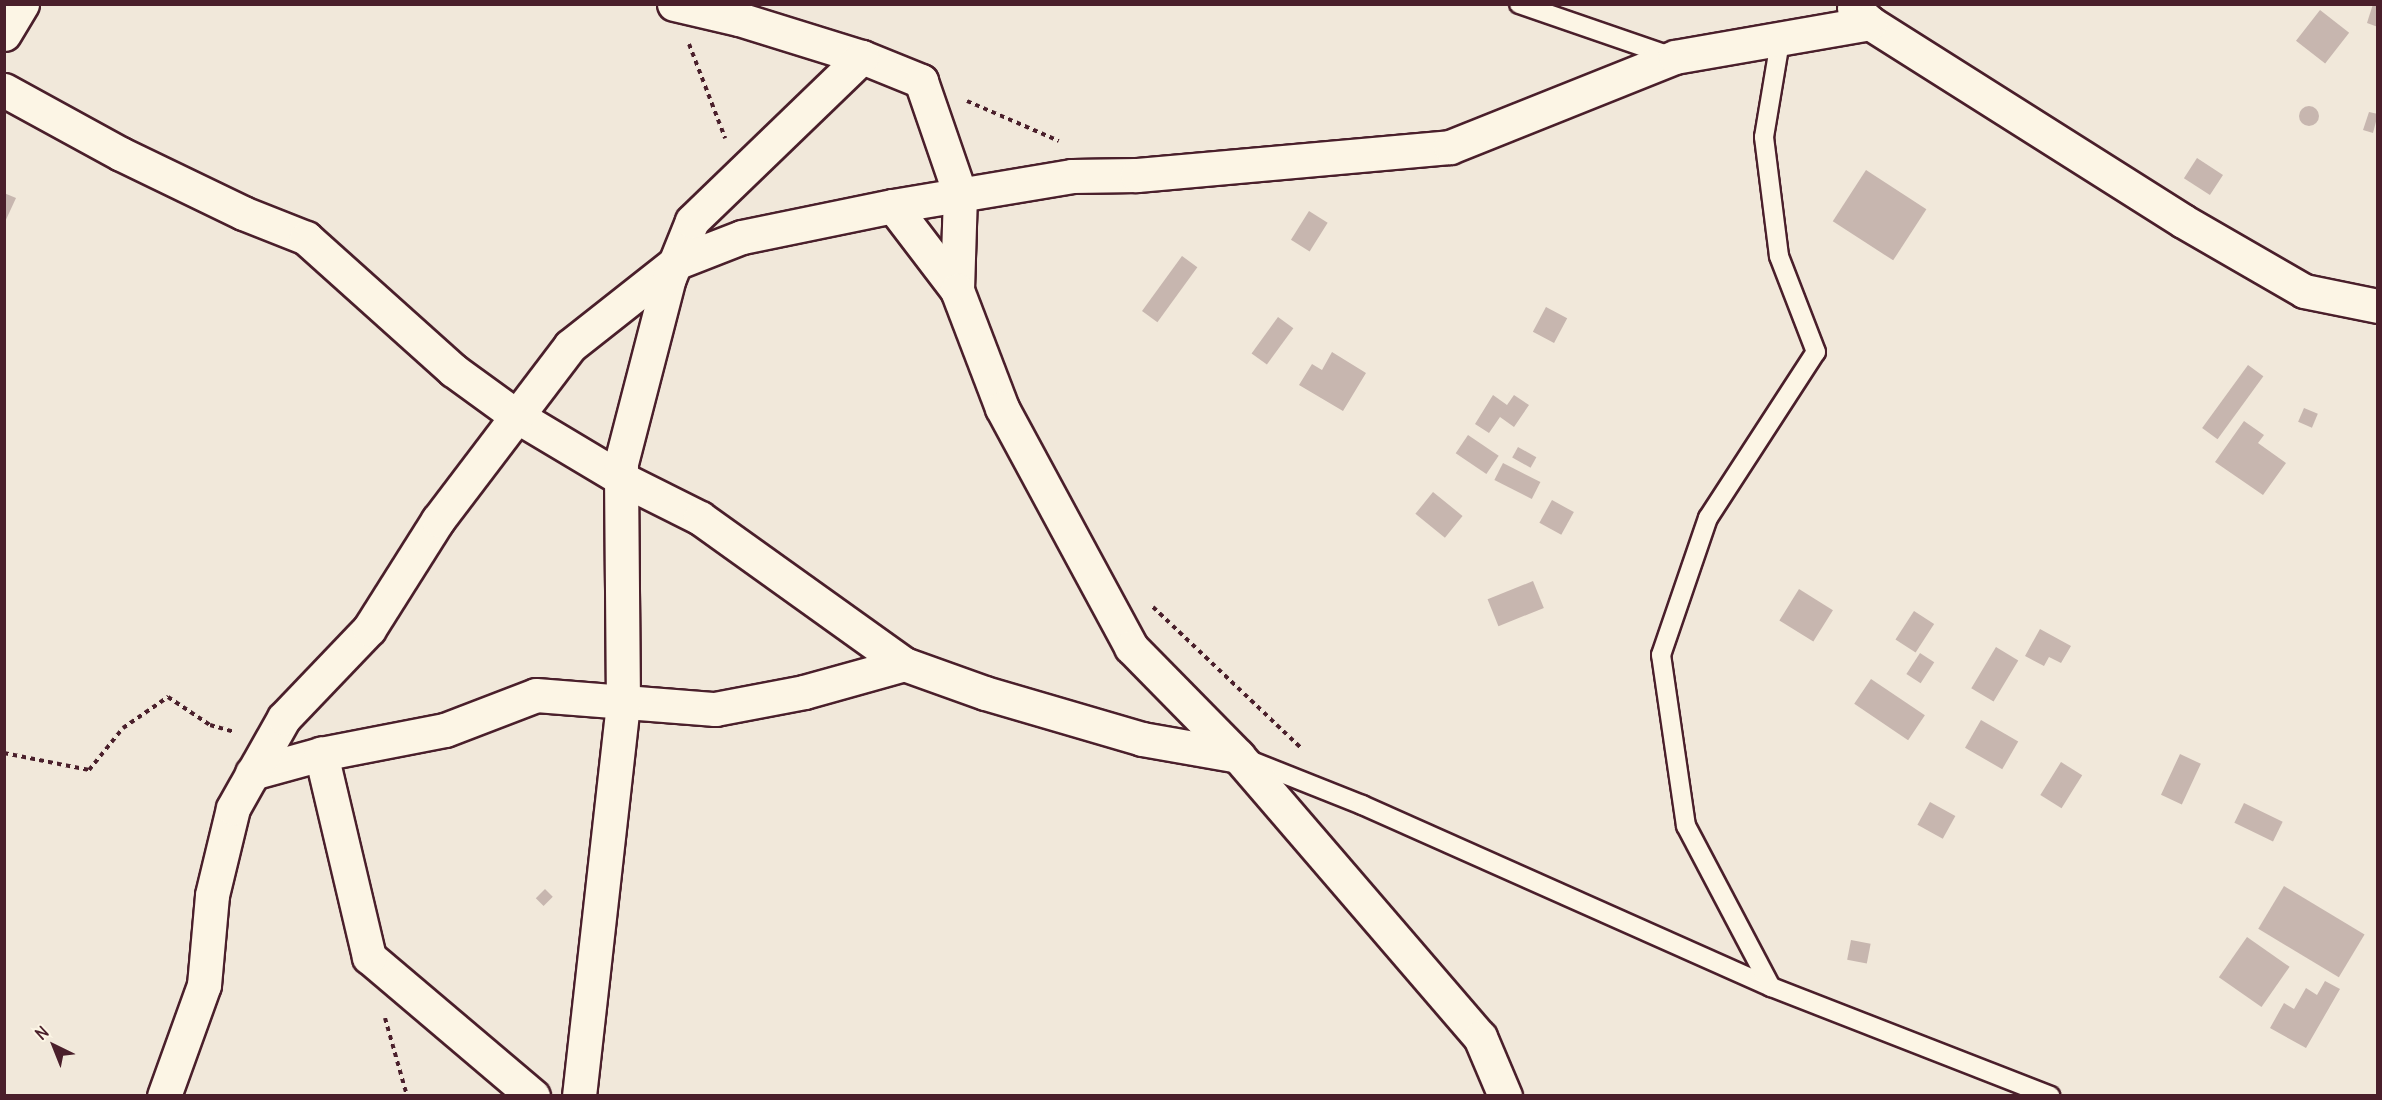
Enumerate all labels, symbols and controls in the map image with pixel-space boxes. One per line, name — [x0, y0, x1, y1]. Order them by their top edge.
north arrow — [24, 1016, 84, 1076]
text: N — [31, 1022, 53, 1044]

